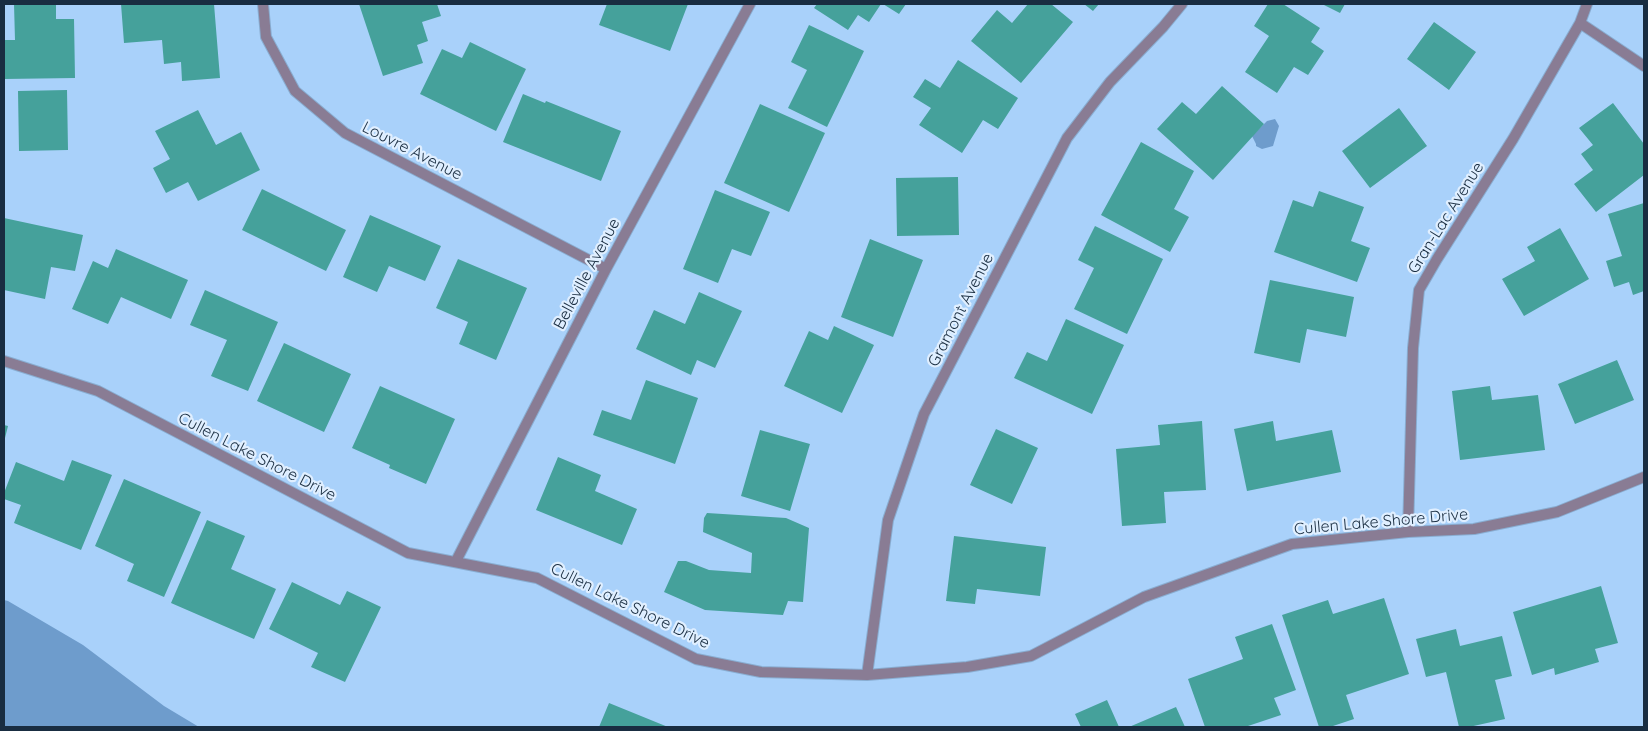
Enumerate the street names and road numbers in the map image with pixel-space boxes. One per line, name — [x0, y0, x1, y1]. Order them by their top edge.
street label: Louvre Avenue — [359, 118, 465, 184]
street label: Gran-Lac Avenue — [1404, 159, 1488, 277]
street label: Belleville Avenue — [550, 215, 624, 333]
street label: Gramont Avenue — [924, 250, 998, 370]
street label: Cullen Lake Shore Drive — [175, 409, 339, 505]
street label: Cullen Lake Shore Drive — [1293, 505, 1469, 539]
street label: Cullen Lake Shore Drive — [547, 559, 713, 653]

